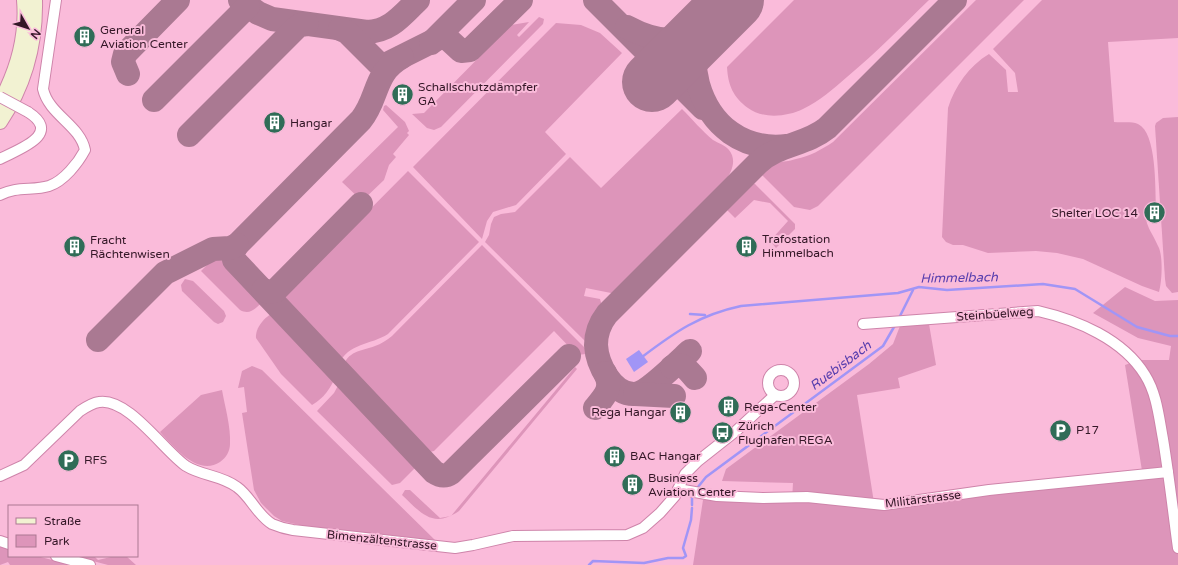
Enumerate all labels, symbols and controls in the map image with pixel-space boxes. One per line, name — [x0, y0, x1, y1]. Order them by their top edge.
north arrow — [8, 8, 48, 48]
place label: General Aviation Center — [100, 23, 188, 51]
building icon: General Aviation Center — [72, 24, 98, 50]
text: N — [28, 26, 43, 42]
place label: Schallschutzdämpfer GA — [418, 80, 538, 108]
building icon: Schallschutzdämpfer GA — [389, 81, 415, 107]
building icon: Hangar — [261, 110, 287, 136]
place label: Hangar — [290, 116, 332, 130]
building icon: Shelter LOC 14 — [1141, 200, 1167, 226]
place label: Shelter LOC 14 — [1051, 206, 1138, 220]
place label: Trafostation Himmelbach — [762, 232, 834, 260]
place label: Fracht Rächtenwisen — [90, 233, 170, 261]
building icon: Trafostation Himmelbach — [734, 233, 760, 259]
building icon: Fracht Rächtenwisen — [62, 234, 88, 260]
water label: Himmelbach — [920, 269, 999, 287]
street label: Steinbüelweg — [956, 304, 1034, 324]
water label: Ruebisbach — [807, 337, 875, 394]
building icon: Rega-Center — [715, 394, 741, 420]
building icon: Rega Hangar — [668, 399, 694, 425]
place label: Rega-Center — [744, 400, 817, 414]
place label: Rega Hangar — [591, 405, 666, 419]
parking icon: P17 — [1048, 417, 1074, 443]
place label: Zürich Flughafen REGA — [738, 419, 833, 447]
bus stop icon: Zürich Flughafen REGA — [710, 420, 736, 446]
place label: P17 — [1076, 423, 1099, 437]
building icon: BAC Hangar — [601, 443, 627, 469]
parking icon: RFS — [55, 447, 81, 473]
place label: BAC Hangar — [630, 449, 701, 463]
place label: RFS — [84, 453, 107, 467]
place label: Business Aviation Center — [648, 471, 736, 499]
building icon: Business Aviation Center — [619, 472, 645, 498]
street label: Militärstrasse — [884, 487, 962, 511]
legend — [8, 505, 138, 557]
text: Straße — [44, 514, 81, 528]
street label: Bimenzältenstrasse — [326, 527, 438, 553]
text: Park — [44, 534, 70, 548]

